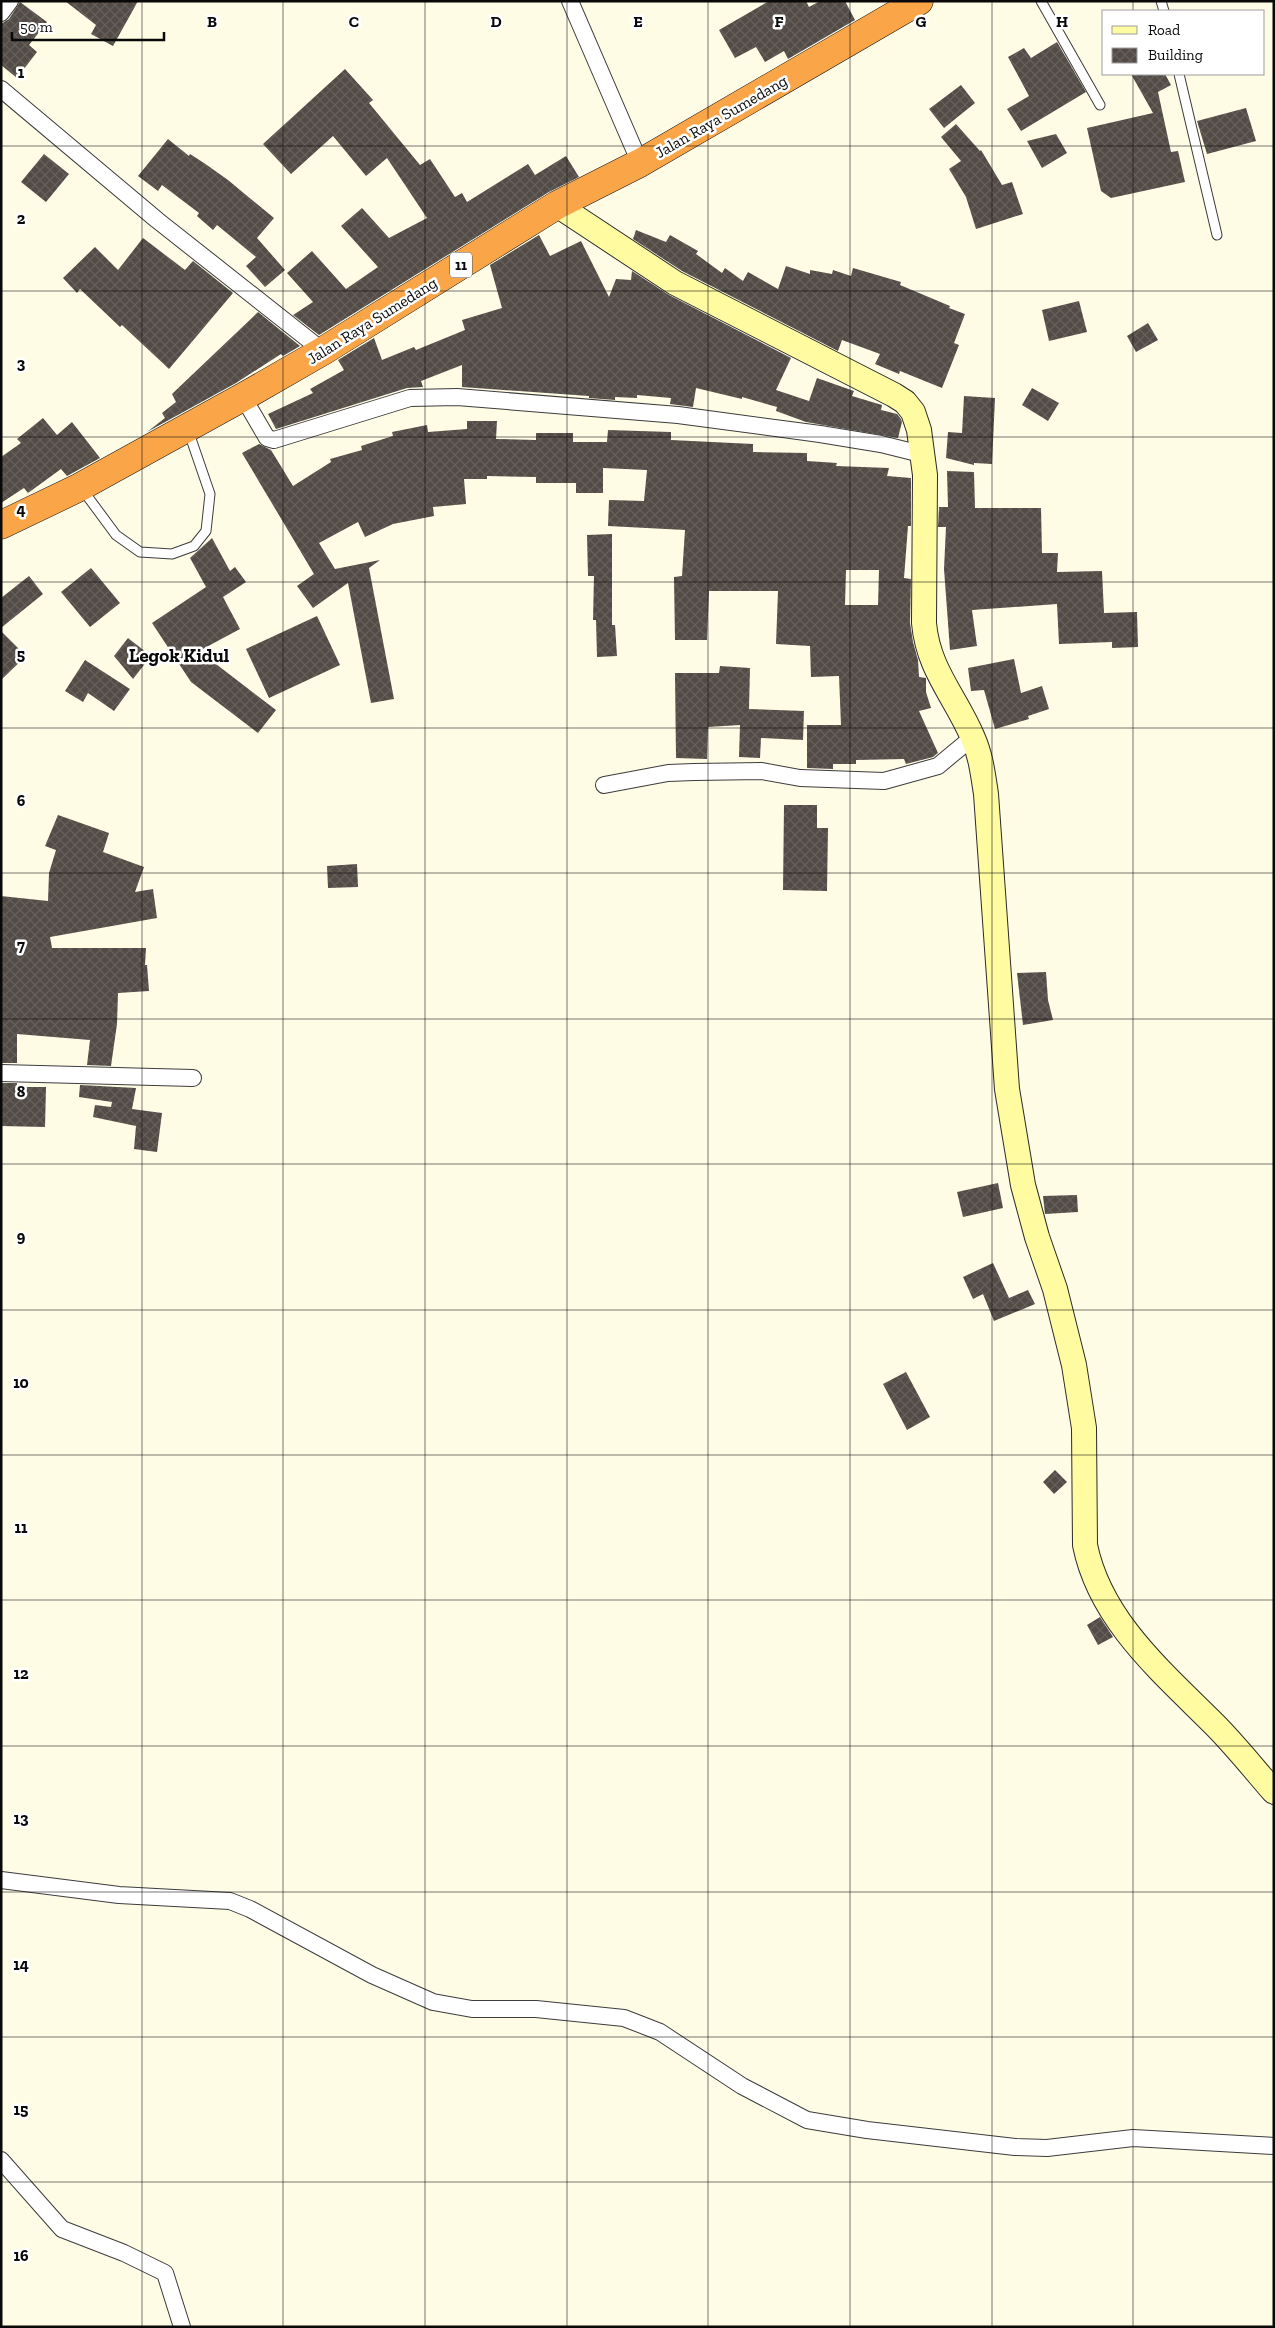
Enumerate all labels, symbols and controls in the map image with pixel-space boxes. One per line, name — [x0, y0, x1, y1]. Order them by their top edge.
scale bar — [12, 10, 165, 42]
legend — [1102, 10, 1265, 75]
text: B — [207, 12, 217, 31]
text: C — [349, 12, 359, 31]
text: D — [490, 12, 502, 31]
text: E — [633, 12, 643, 31]
text: F — [774, 12, 784, 31]
text: G — [916, 12, 927, 31]
text: H — [1056, 12, 1068, 31]
text: 50 m — [20, 18, 53, 36]
text: Road — [1148, 21, 1181, 39]
text: Building — [1148, 46, 1203, 64]
text: 1 — [18, 63, 25, 82]
street label: Jalan Raya Sumedang — [652, 71, 791, 162]
text: 2 — [17, 209, 26, 228]
road number: 11 — [450, 252, 472, 278]
street label: Jalan Raya Sumedang — [304, 273, 441, 368]
text: 3 — [17, 354, 26, 373]
text: 4 — [16, 500, 26, 519]
district label: Legok Kidul — [129, 644, 230, 667]
text: 5 — [17, 645, 25, 664]
text: 6 — [17, 791, 26, 810]
text: 7 — [17, 936, 25, 955]
text: 8 — [17, 1082, 26, 1101]
text: 9 — [17, 1227, 26, 1246]
text: 10 — [13, 1373, 29, 1392]
text: 11 — [15, 1518, 28, 1537]
text: 12 — [13, 1664, 29, 1683]
text: 13 — [14, 1809, 29, 1828]
text: 14 — [13, 1955, 29, 1974]
text: 15 — [14, 2100, 28, 2119]
text: 16 — [13, 2246, 29, 2265]

